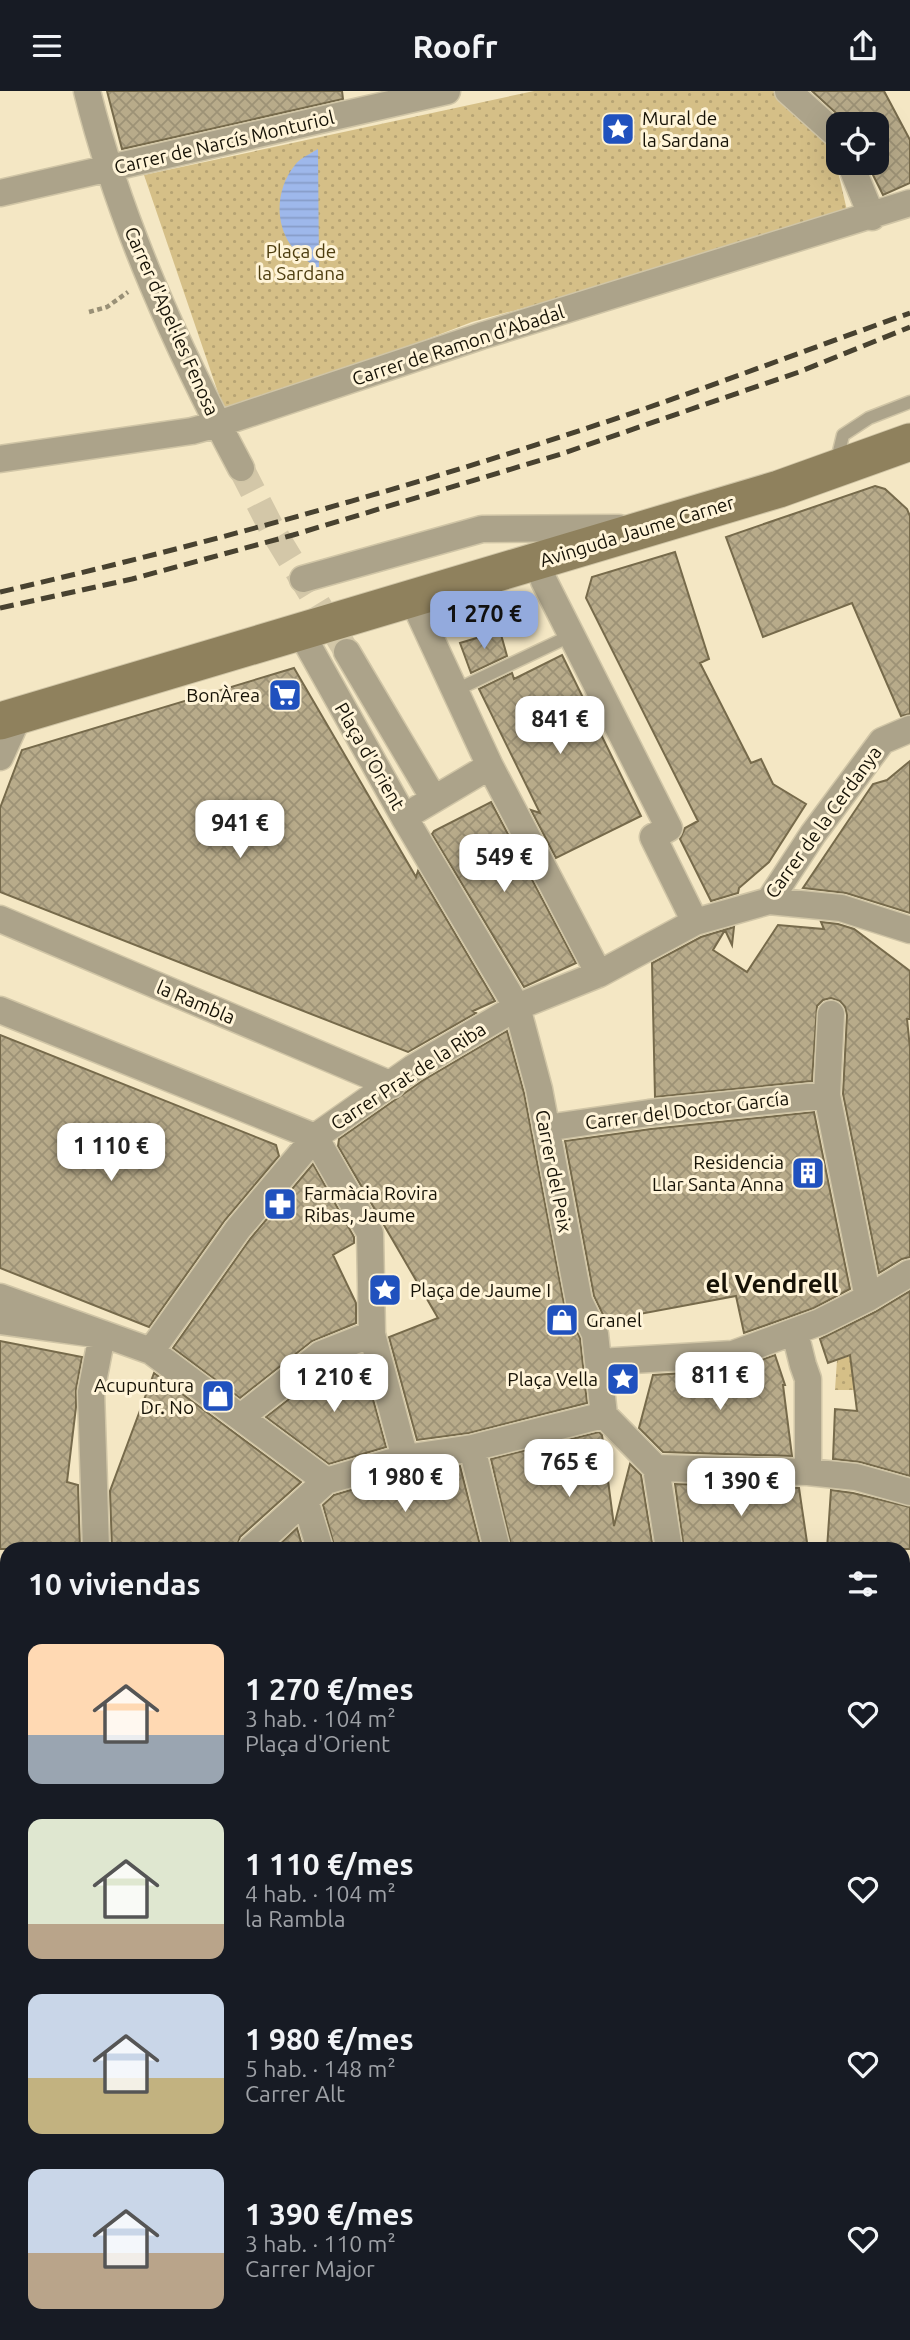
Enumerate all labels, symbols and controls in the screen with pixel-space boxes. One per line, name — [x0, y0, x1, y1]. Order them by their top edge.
icon: menu — [28, 27, 66, 65]
icon: share — [844, 27, 882, 65]
text: Roofr — [412, 28, 498, 64]
street label: Carrer de Narcís Monturiol — [112, 106, 336, 178]
place label: Mural de la Sardana — [642, 107, 730, 151]
place icon: Mural de la Sardana — [599, 110, 637, 148]
map controls — [826, 112, 889, 175]
button: locate — [826, 112, 889, 175]
street label: Carrer d'Apel·les Fenosa — [120, 223, 224, 419]
park label: Plaça de la Sardana — [257, 240, 345, 284]
street label: Carrer de Ramon d'Abadal — [349, 300, 567, 390]
street label: Avinguda Jaume Carner — [537, 491, 737, 571]
pin: 1 270 € — [419, 591, 549, 651]
text: 1 270 € — [446, 601, 522, 626]
supermarket icon: BonÀrea — [266, 676, 304, 714]
place label: BonÀrea — [186, 684, 260, 706]
pin: 841 € — [511, 697, 609, 756]
street label: Plaça d'Orient — [331, 699, 410, 814]
text: 841 € — [531, 706, 589, 731]
street label: Carrer de la Cerdanya — [760, 742, 886, 902]
pin: 941 € — [191, 801, 289, 860]
text: 941 € — [211, 810, 269, 835]
pin: 549 € — [455, 835, 553, 894]
text: 549 € — [475, 844, 533, 869]
street label: la Rambla — [154, 976, 238, 1028]
street label: Carrer Prat de la Riba — [326, 1018, 490, 1134]
street label: Carrer del Doctor García — [584, 1087, 790, 1133]
street label: Carrer del Peix — [531, 1108, 577, 1235]
pin: 1 110 € — [46, 1123, 176, 1183]
text: 1 110 € — [73, 1133, 149, 1158]
place label: Residencia Llar Santa Anna — [652, 1151, 784, 1195]
building icon: Residencia Llar Santa Anna — [789, 1154, 827, 1192]
place label: Farmàcia Rovira Ribas, Jaume — [304, 1182, 438, 1226]
pharmacy icon: Farmàcia Rovira Ribas, Jaume — [261, 1185, 299, 1223]
district label: el Vendrell — [706, 1269, 839, 1298]
place icon: Plaça de Jaume I — [366, 1271, 404, 1309]
place label: Plaça de Jaume I — [410, 1279, 551, 1301]
shop icon: Granel — [543, 1301, 581, 1339]
place label: Granel — [586, 1309, 642, 1331]
pin: 811 € — [671, 1353, 769, 1412]
pin: 1 210 € — [269, 1355, 399, 1414]
place icon: Plaça Vella — [604, 1360, 642, 1398]
text: 811 € — [691, 1362, 749, 1387]
text: 1 210 € — [296, 1364, 372, 1389]
place label: Plaça Vella — [507, 1368, 598, 1390]
place label: Acupuntura Dr. No — [94, 1374, 194, 1418]
shop icon: Acupuntura Dr. No — [199, 1377, 237, 1415]
pin: 765 € — [520, 1439, 618, 1499]
text: 765 € — [540, 1449, 598, 1474]
pin: 1 980 € — [340, 1455, 470, 1514]
pin: 1 390 € — [676, 1459, 806, 1518]
text: 1 980 € — [367, 1464, 443, 1489]
text: 1 390 € — [703, 1468, 779, 1493]
icon: filters — [844, 1565, 882, 1603]
text: 10 viviendas — [28, 1567, 201, 1601]
icon: home — [84, 1672, 168, 1756]
text: 1 270 €/mes — [245, 1672, 414, 1706]
icon: heart — [844, 1695, 882, 1733]
text: 3 hab. · 104 m² — [245, 1706, 396, 1731]
text: Plaça d'Orient — [245, 1731, 390, 1756]
icon: home — [84, 1847, 168, 1931]
text: 1 110 €/mes — [245, 1847, 414, 1881]
icon: heart — [844, 1870, 882, 1908]
text: 4 hab. · 104 m² — [245, 1881, 396, 1906]
text: la Rambla — [245, 1906, 345, 1931]
icon: home — [84, 2022, 168, 2106]
text: 1 980 €/mes — [245, 2022, 414, 2056]
icon: heart — [844, 2045, 882, 2083]
text: 5 hab. · 148 m² — [245, 2056, 396, 2081]
text: Carrer Alt — [245, 2081, 345, 2106]
icon: home — [84, 2197, 168, 2281]
text: 1 390 €/mes — [245, 2197, 414, 2231]
icon: heart — [844, 2220, 882, 2258]
text: 3 hab. · 110 m² — [245, 2231, 396, 2256]
text: Carrer Major — [245, 2256, 375, 2281]

